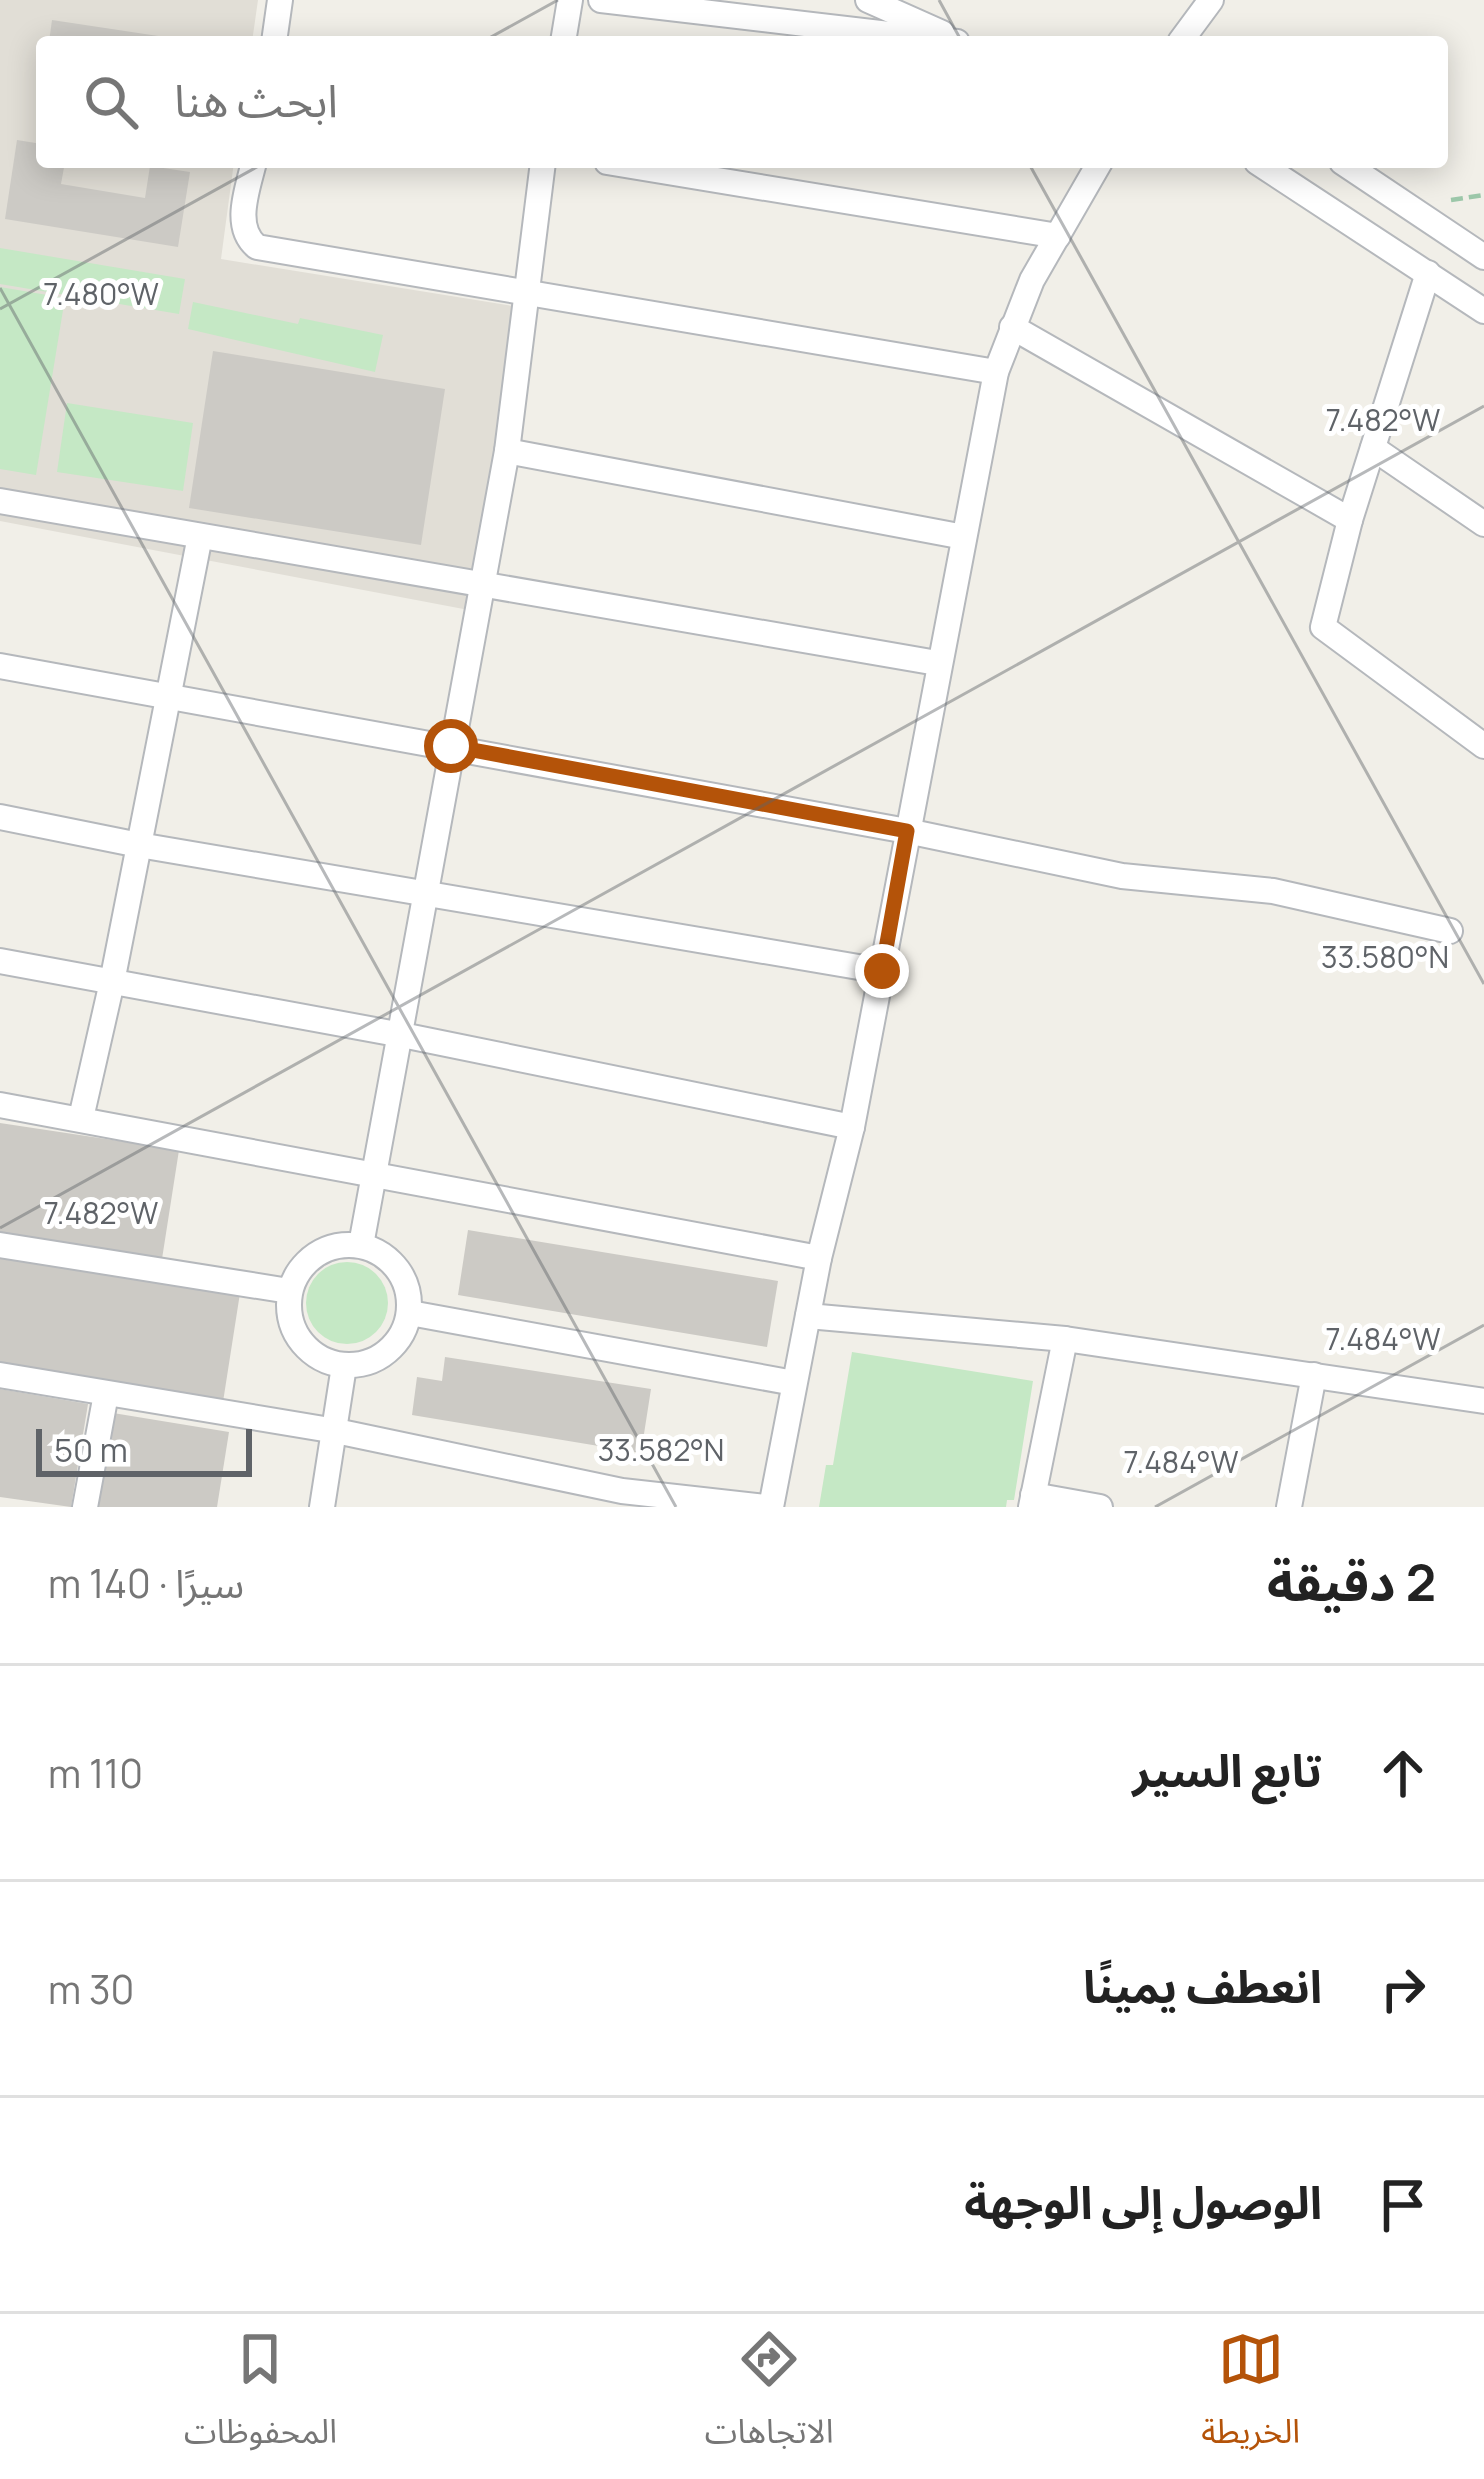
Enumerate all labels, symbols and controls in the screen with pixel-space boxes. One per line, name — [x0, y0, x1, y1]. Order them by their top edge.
search box — [36, 36, 1448, 168]
icon: search — [78, 69, 144, 135]
text: ابحث هنا — [174, 69, 338, 131]
text: 7.480°W — [43, 273, 159, 314]
text: 7.482°W — [1326, 399, 1440, 440]
route start — [424, 719, 478, 773]
text: 33.580°N — [1321, 936, 1449, 977]
route end — [855, 944, 909, 998]
text: 7.482°W — [44, 1192, 158, 1233]
text: 7.484°W — [1325, 1318, 1441, 1359]
scale bar — [36, 1423, 252, 1476]
text: 50 m — [54, 1427, 128, 1472]
text: 33.582°N — [598, 1429, 724, 1470]
text: 7.484°W — [1123, 1441, 1239, 1482]
text: 2 دقيقة — [1267, 1547, 1436, 1616]
text: سيرًا · 140 m — [48, 1556, 244, 1610]
text: تابع السير — [1132, 1739, 1322, 1801]
icon: ahead — [1370, 1740, 1436, 1806]
text: 110 m — [48, 1746, 143, 1800]
text: انعطف يمينًا — [1083, 1955, 1322, 2017]
icon: right — [1370, 1956, 1436, 2022]
text: 30 m — [48, 1962, 134, 2016]
text: الوصول إلى الوجهة — [964, 2171, 1322, 2233]
icon: arrive — [1370, 2172, 1436, 2238]
tab: المحفوظات — [184, 2326, 337, 2467]
tab: الاتجاهات — [705, 2326, 834, 2467]
tab: الخريطة — [1201, 2326, 1300, 2467]

